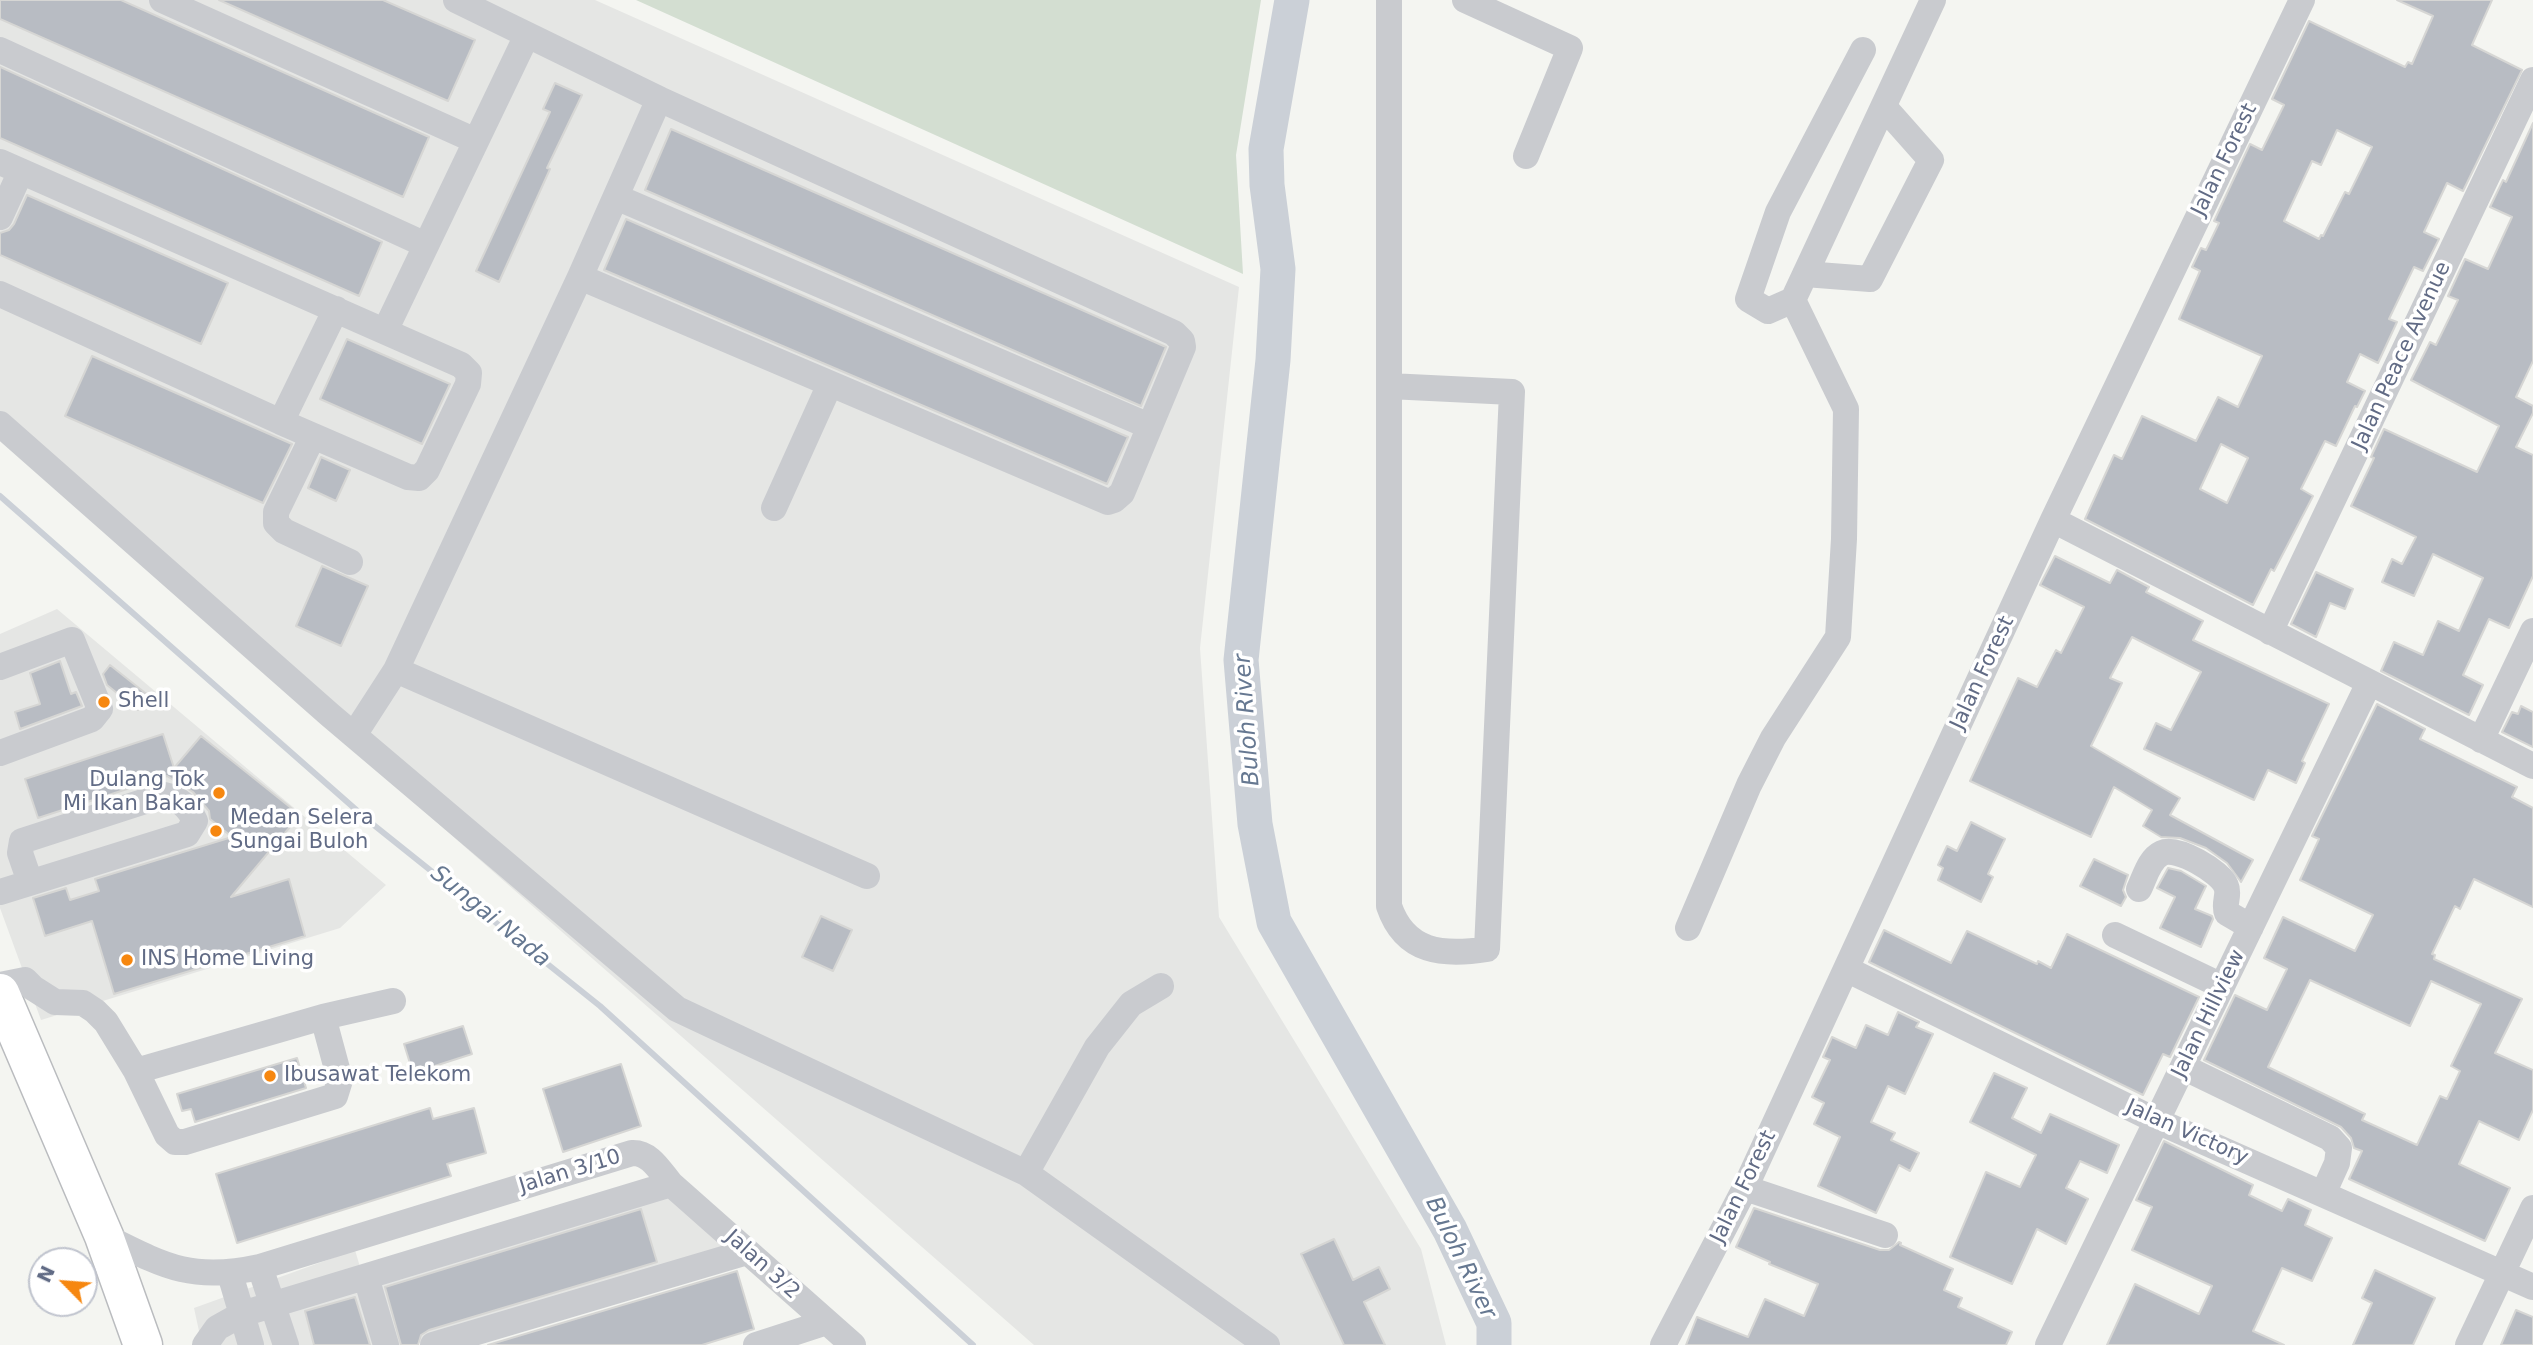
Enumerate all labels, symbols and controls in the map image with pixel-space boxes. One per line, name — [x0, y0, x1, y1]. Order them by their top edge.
street label: Jalan Forest — [2187, 100, 2263, 220]
street label: Jalan Peace Avenue — [2347, 258, 2457, 454]
street label: Jalan Forest — [1946, 612, 2020, 734]
water label: Buloh River — [1230, 653, 1266, 787]
place label: Shell — [118, 689, 169, 715]
marker: Shell — [96, 694, 112, 710]
place label: Dulang Tok Mi Ikan Bakar — [63, 768, 205, 818]
marker: Dulang Tok Mi Ikan Bakar — [211, 785, 227, 801]
place label: Medan Selera Sungai Buloh — [230, 806, 374, 856]
marker: Medan Selera Sungai Buloh — [208, 823, 224, 839]
water label: Sungai Nada — [425, 860, 555, 974]
street label: Jalan Hillview — [2167, 946, 2251, 1082]
place label: INS Home Living — [141, 947, 314, 973]
marker: INS Home Living — [119, 952, 135, 968]
place label: Ibusawat Telekom — [284, 1063, 471, 1089]
marker: Ibusawat Telekom — [262, 1068, 278, 1084]
street label: Jalan Victory — [2122, 1095, 2252, 1171]
street label: Jalan Forest — [1706, 1127, 1782, 1247]
street label: Jalan 3/10 — [516, 1145, 624, 1199]
water label: Buloh River — [1419, 1192, 1501, 1324]
street label: Jalan 3/2 — [720, 1225, 804, 1305]
north arrow — [28, 1247, 98, 1317]
text: N — [32, 1262, 59, 1286]

